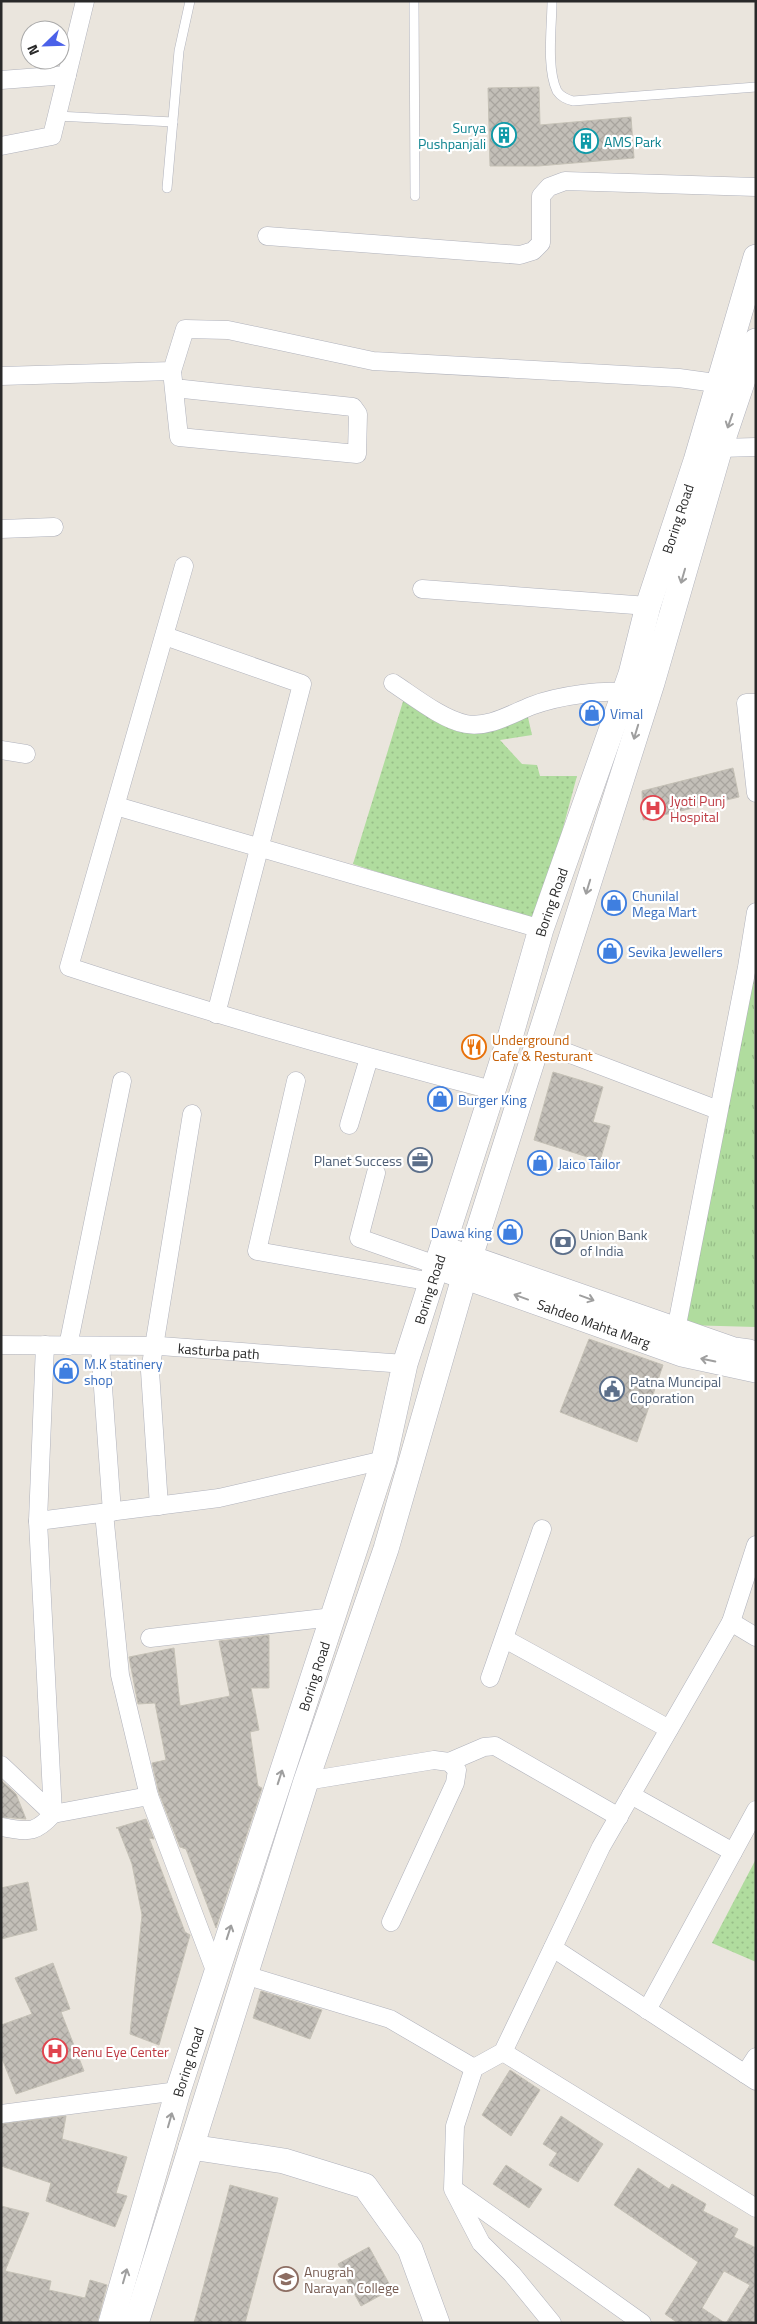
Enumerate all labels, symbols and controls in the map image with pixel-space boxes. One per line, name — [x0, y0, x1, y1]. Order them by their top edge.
north arrow — [20, 20, 70, 70]
text: N — [21, 42, 44, 59]
place label: Surya Pushpanjali — [418, 117, 486, 154]
building icon: Surya Pushpanjali — [491, 122, 517, 148]
building icon: AMS Park — [573, 128, 599, 154]
place label: AMS Park — [604, 131, 662, 152]
one-way arrow — [724, 412, 734, 428]
street label: Boring Road — [656, 481, 698, 556]
one-way arrow — [677, 568, 687, 584]
shop icon: Vimal — [579, 700, 605, 726]
place label: Vimal — [610, 703, 643, 724]
one-way arrow — [631, 724, 641, 740]
place label: Jyoti Punj Hospital — [670, 790, 725, 827]
hospital icon: Jyoti Punj Hospital — [640, 795, 666, 821]
street label: Boring Road — [529, 864, 572, 939]
one-way arrow — [582, 879, 592, 895]
place label: Chunilal Mega Mart — [632, 885, 697, 922]
shop icon: Chunilal Mega Mart — [601, 890, 627, 916]
shop icon: Sevika Jewellers — [597, 938, 623, 964]
place label: Sevika Jewellers — [628, 941, 723, 962]
place label: Underground Cafe & Resturant — [492, 1029, 593, 1066]
restaurant icon: Underground Cafe & Resturant — [461, 1034, 487, 1060]
shop icon: Burger King — [427, 1086, 453, 1112]
place label: Burger King — [458, 1089, 527, 1110]
office icon: Planet Success — [407, 1147, 433, 1173]
place label: Planet Success — [314, 1150, 402, 1171]
shop icon: Jaico Tailor — [527, 1150, 553, 1176]
place label: Jaico Tailor — [558, 1153, 620, 1174]
shop icon: Dawa king — [497, 1219, 523, 1245]
place label: Dawa king — [431, 1222, 492, 1243]
place label: Union Bank of India — [580, 1224, 648, 1261]
bank icon: Union Bank of India — [550, 1229, 576, 1255]
street label: Boring Road — [408, 1252, 450, 1327]
one-way arrow — [514, 1292, 529, 1301]
street label: Sahdeo Mahta Marg — [534, 1293, 654, 1353]
one-way arrow — [578, 1294, 594, 1303]
street label: kasturba path — [177, 1337, 260, 1364]
place label: M.K statinery shop — [84, 1353, 163, 1390]
one-way arrow — [701, 1355, 717, 1364]
shop icon: M.K statinery shop — [53, 1358, 79, 1384]
place label: Patna Muncipal Coporation — [630, 1371, 721, 1408]
public building icon: Patna Muncipal Coporation — [599, 1376, 625, 1402]
street label: Boring Road — [292, 1638, 335, 1714]
one-way arrow — [276, 1770, 285, 1786]
one-way arrow — [225, 1924, 235, 1940]
street label: Boring Road — [166, 2024, 209, 2099]
hospital icon: Renu Eye Center — [42, 2038, 68, 2064]
place label: Renu Eye Center — [72, 2041, 169, 2062]
one-way arrow — [166, 2112, 175, 2128]
place label: Anugrah Narayan College — [304, 2261, 399, 2298]
school or university icon: Anugrah Narayan College — [273, 2266, 299, 2292]
one-way arrow — [120, 2268, 130, 2284]

